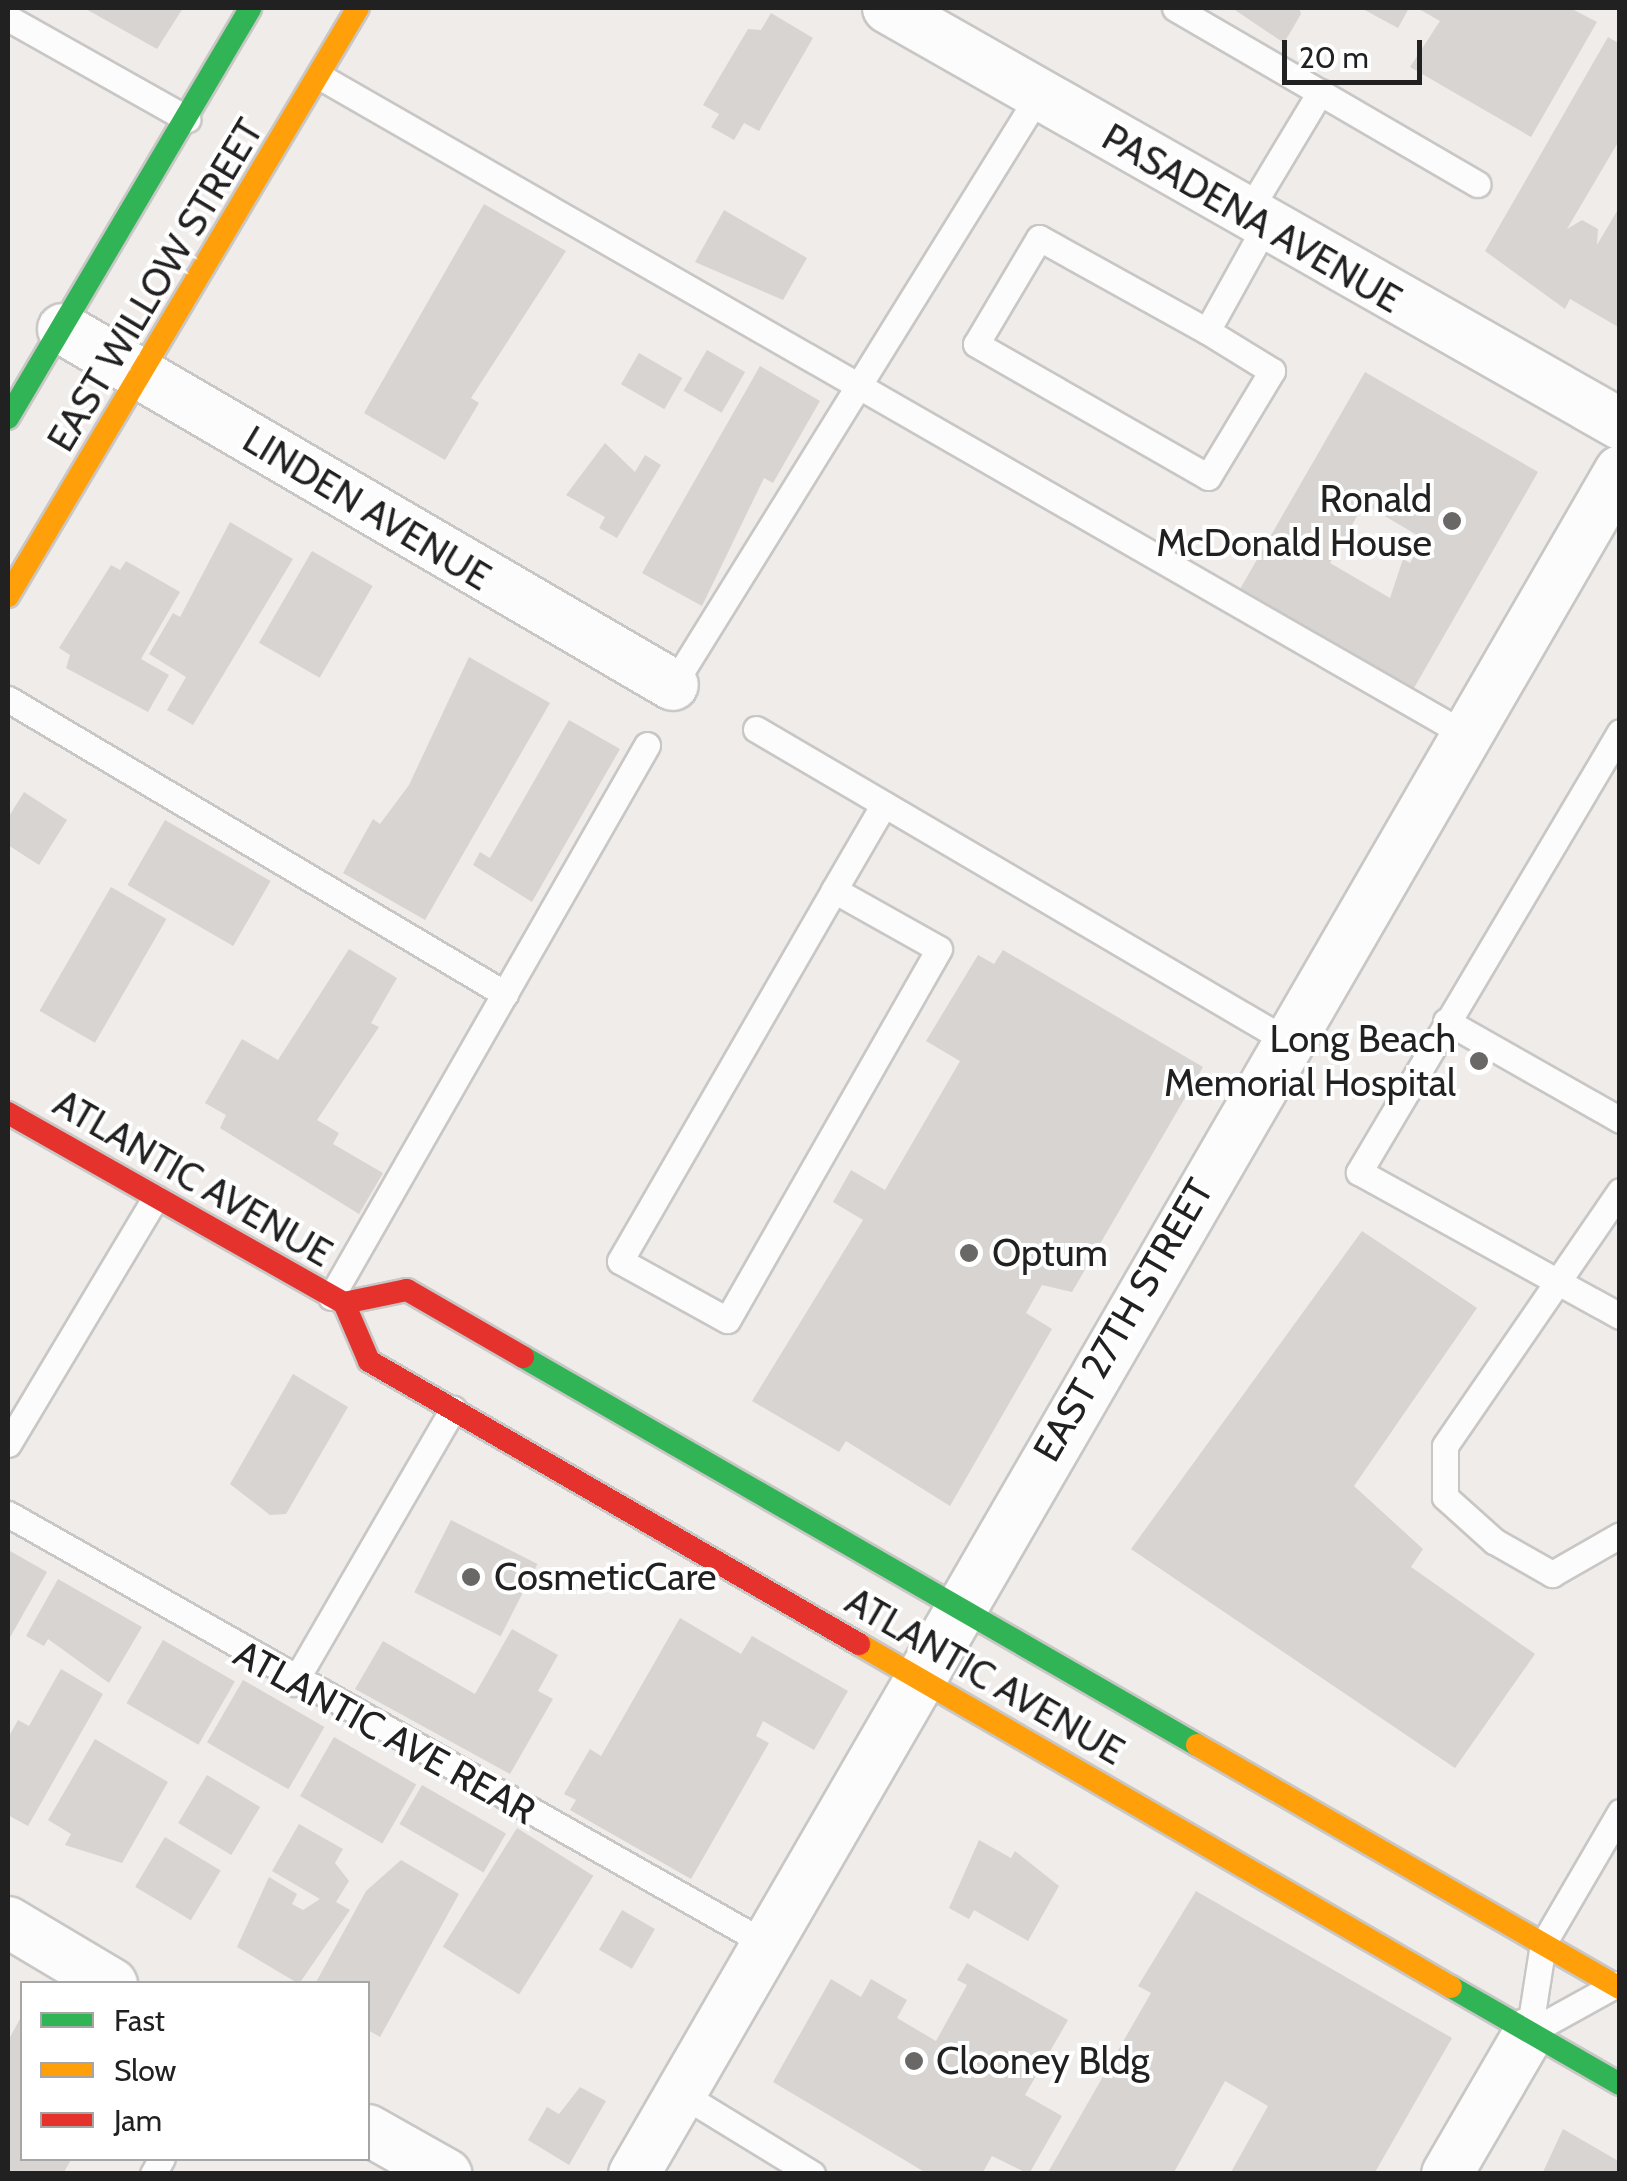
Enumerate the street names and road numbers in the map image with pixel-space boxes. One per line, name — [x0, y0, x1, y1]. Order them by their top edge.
street label: EAST WILLOW STREET — [38, 111, 272, 459]
street label: PASADENA AVENUE — [1094, 114, 1410, 322]
street label: LINDEN AVENUE — [235, 416, 499, 600]
street label: ATLANTIC AVENUE — [46, 1080, 340, 1276]
street label: EAST 27TH STREET — [1024, 1171, 1222, 1469]
street label: ATLANTIC AVENUE — [838, 1578, 1132, 1774]
street label: ATLANTIC AVE REAR — [226, 1630, 544, 1834]

